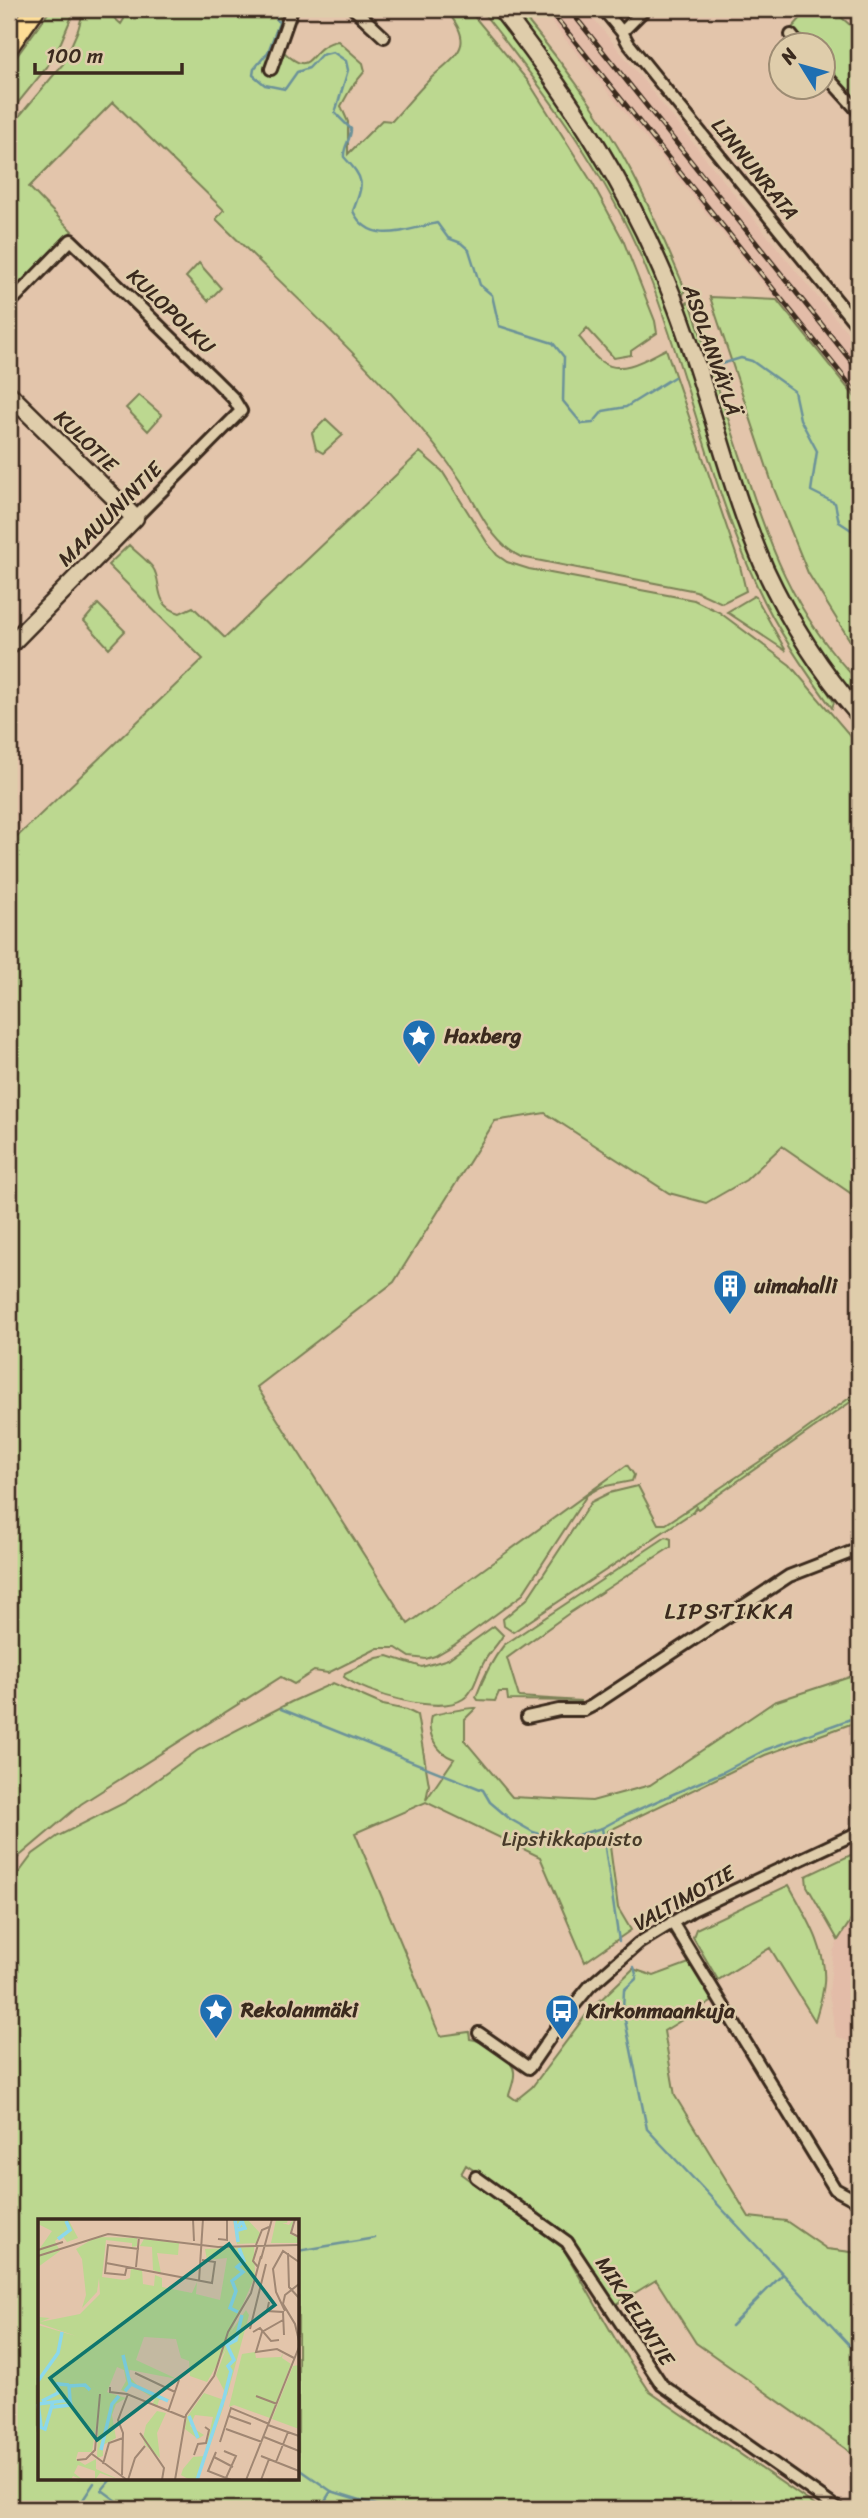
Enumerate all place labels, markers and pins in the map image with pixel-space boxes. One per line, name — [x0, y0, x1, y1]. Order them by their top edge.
place icon: Haxberg — [400, 1017, 438, 1066]
place label: Haxberg — [443, 1017, 522, 1055]
building icon: uimahalli — [711, 1267, 749, 1316]
place label: uimahalli — [754, 1267, 838, 1305]
place icon: Rekolanmäki — [197, 1991, 235, 2040]
place label: Rekolanmäki — [240, 1991, 359, 2029]
bus stop icon: Kirkonmaankuja — [543, 1992, 581, 2041]
place label: Kirkonmaankuja — [585, 1992, 735, 2030]

